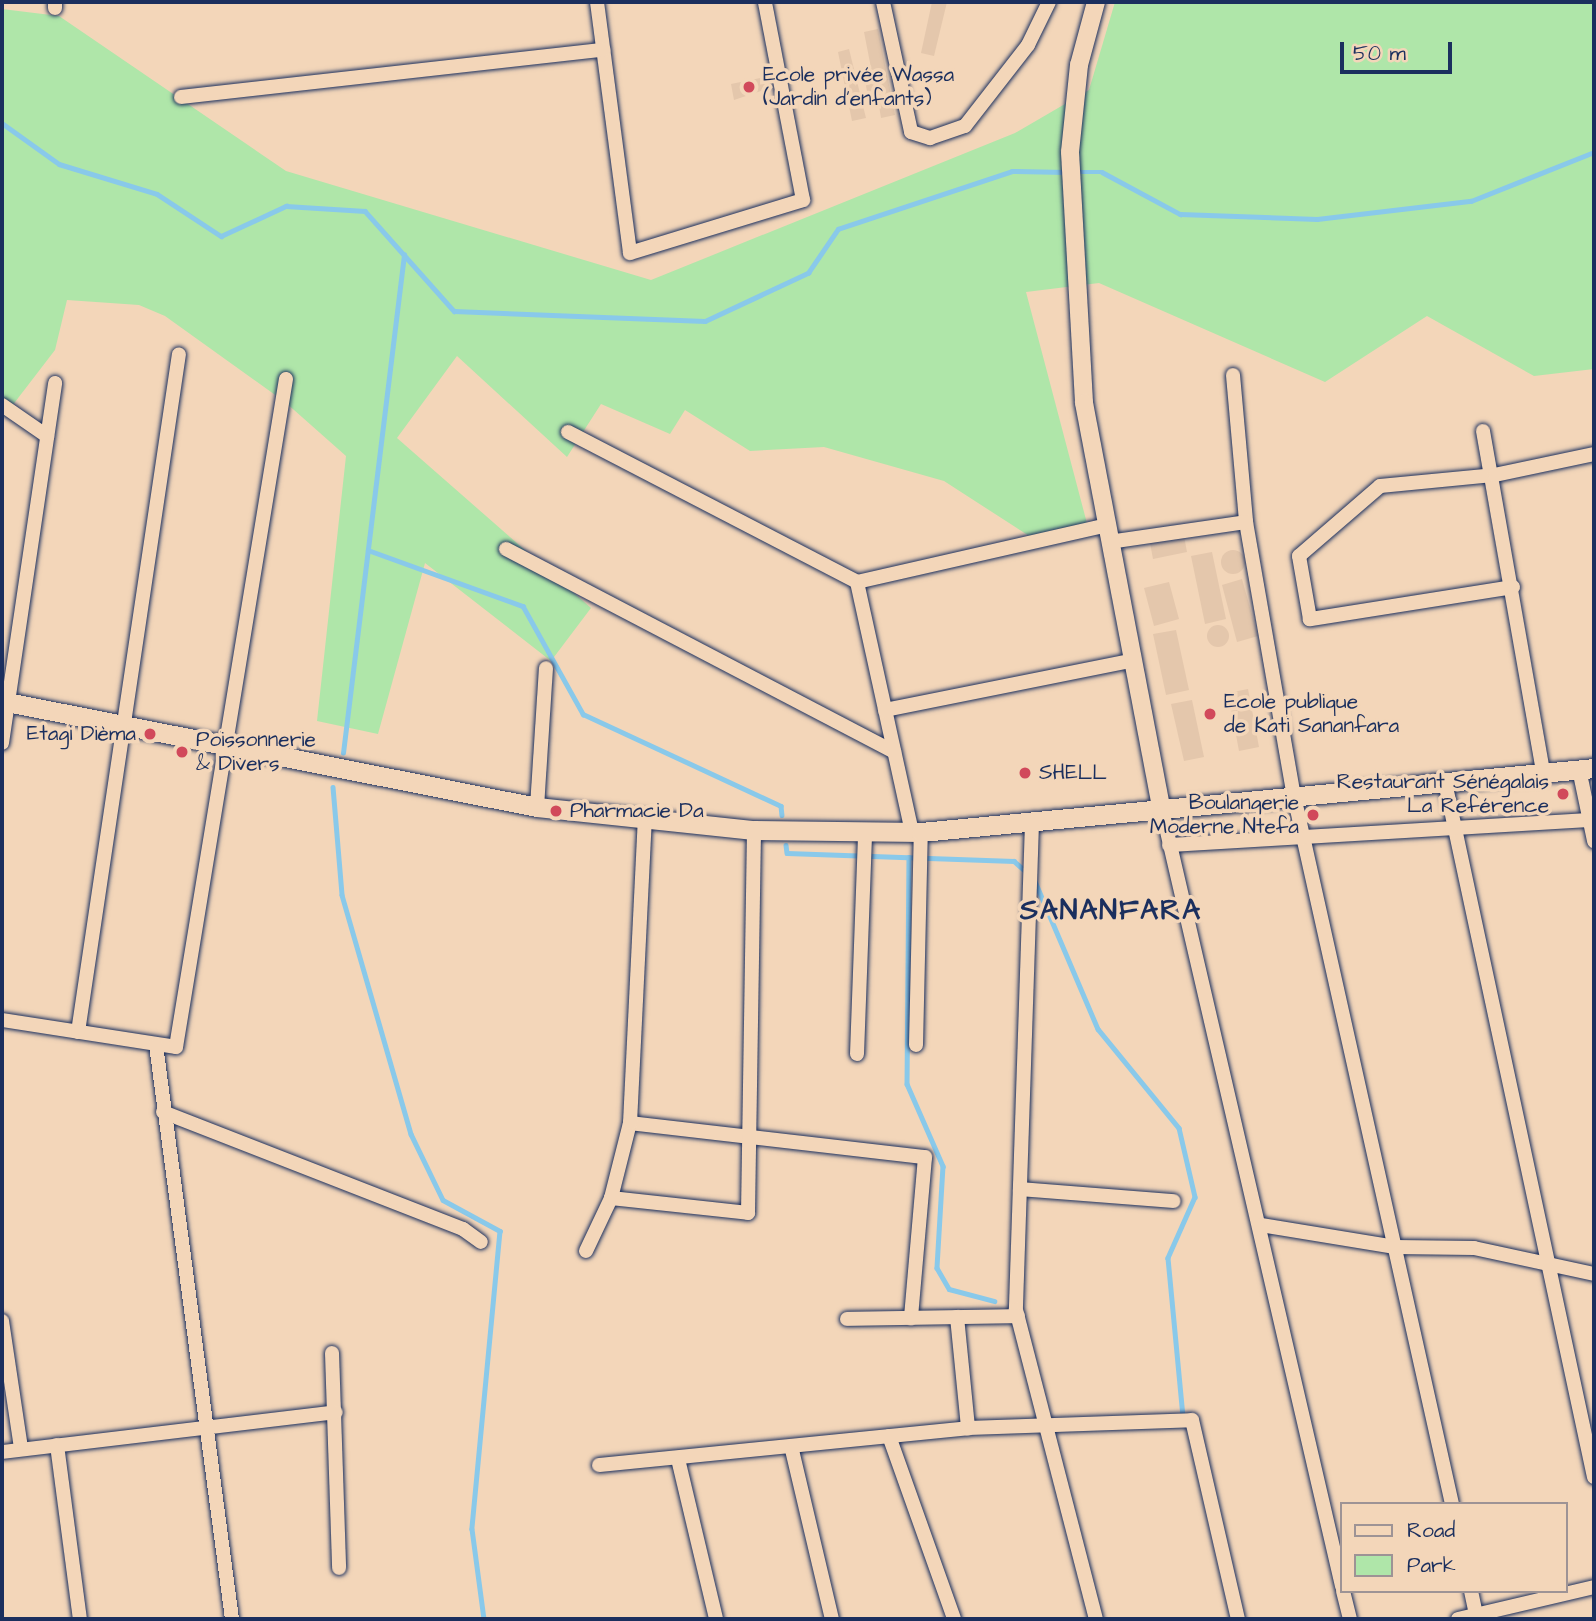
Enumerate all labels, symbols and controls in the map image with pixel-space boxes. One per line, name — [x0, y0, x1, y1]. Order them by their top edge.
scale bar — [1344, 28, 1456, 72]
text: 50 m — [1353, 39, 1406, 68]
place label: Ecole privée Wassa (Jardin d'enfants) — [763, 62, 954, 112]
marker: Ecole privée Wassa (Jardin d'enfants) — [741, 79, 757, 95]
place label: Ecole publique de Kati Sananfara — [1224, 689, 1399, 739]
marker: Ecole publique de Kati Sananfara — [1202, 706, 1218, 722]
place label: Etagi Dièma — [27, 721, 136, 747]
marker: Etagi Dièma — [142, 726, 158, 742]
place label: Poissonnerie & Divers — [196, 727, 316, 777]
marker: Poissonnerie & Divers — [174, 744, 190, 760]
place label: SHELL — [1039, 760, 1107, 786]
marker: SHELL — [1017, 765, 1033, 781]
place label: Restaurant Sénégalais La Reférence — [1337, 769, 1549, 819]
marker: Restaurant Sénégalais La Reférence — [1555, 786, 1571, 802]
place label: Boulangerie Moderne Ntefa — [1150, 790, 1299, 840]
place label: Pharmacie Da — [570, 798, 704, 824]
marker: Pharmacie Da — [548, 803, 564, 819]
marker: Boulangerie Moderne Ntefa — [1305, 807, 1321, 823]
district label: SANANFARA — [1021, 894, 1201, 928]
legend — [1340, 1502, 1568, 1593]
text: Road — [1407, 1516, 1455, 1545]
text: Park — [1407, 1551, 1456, 1580]

